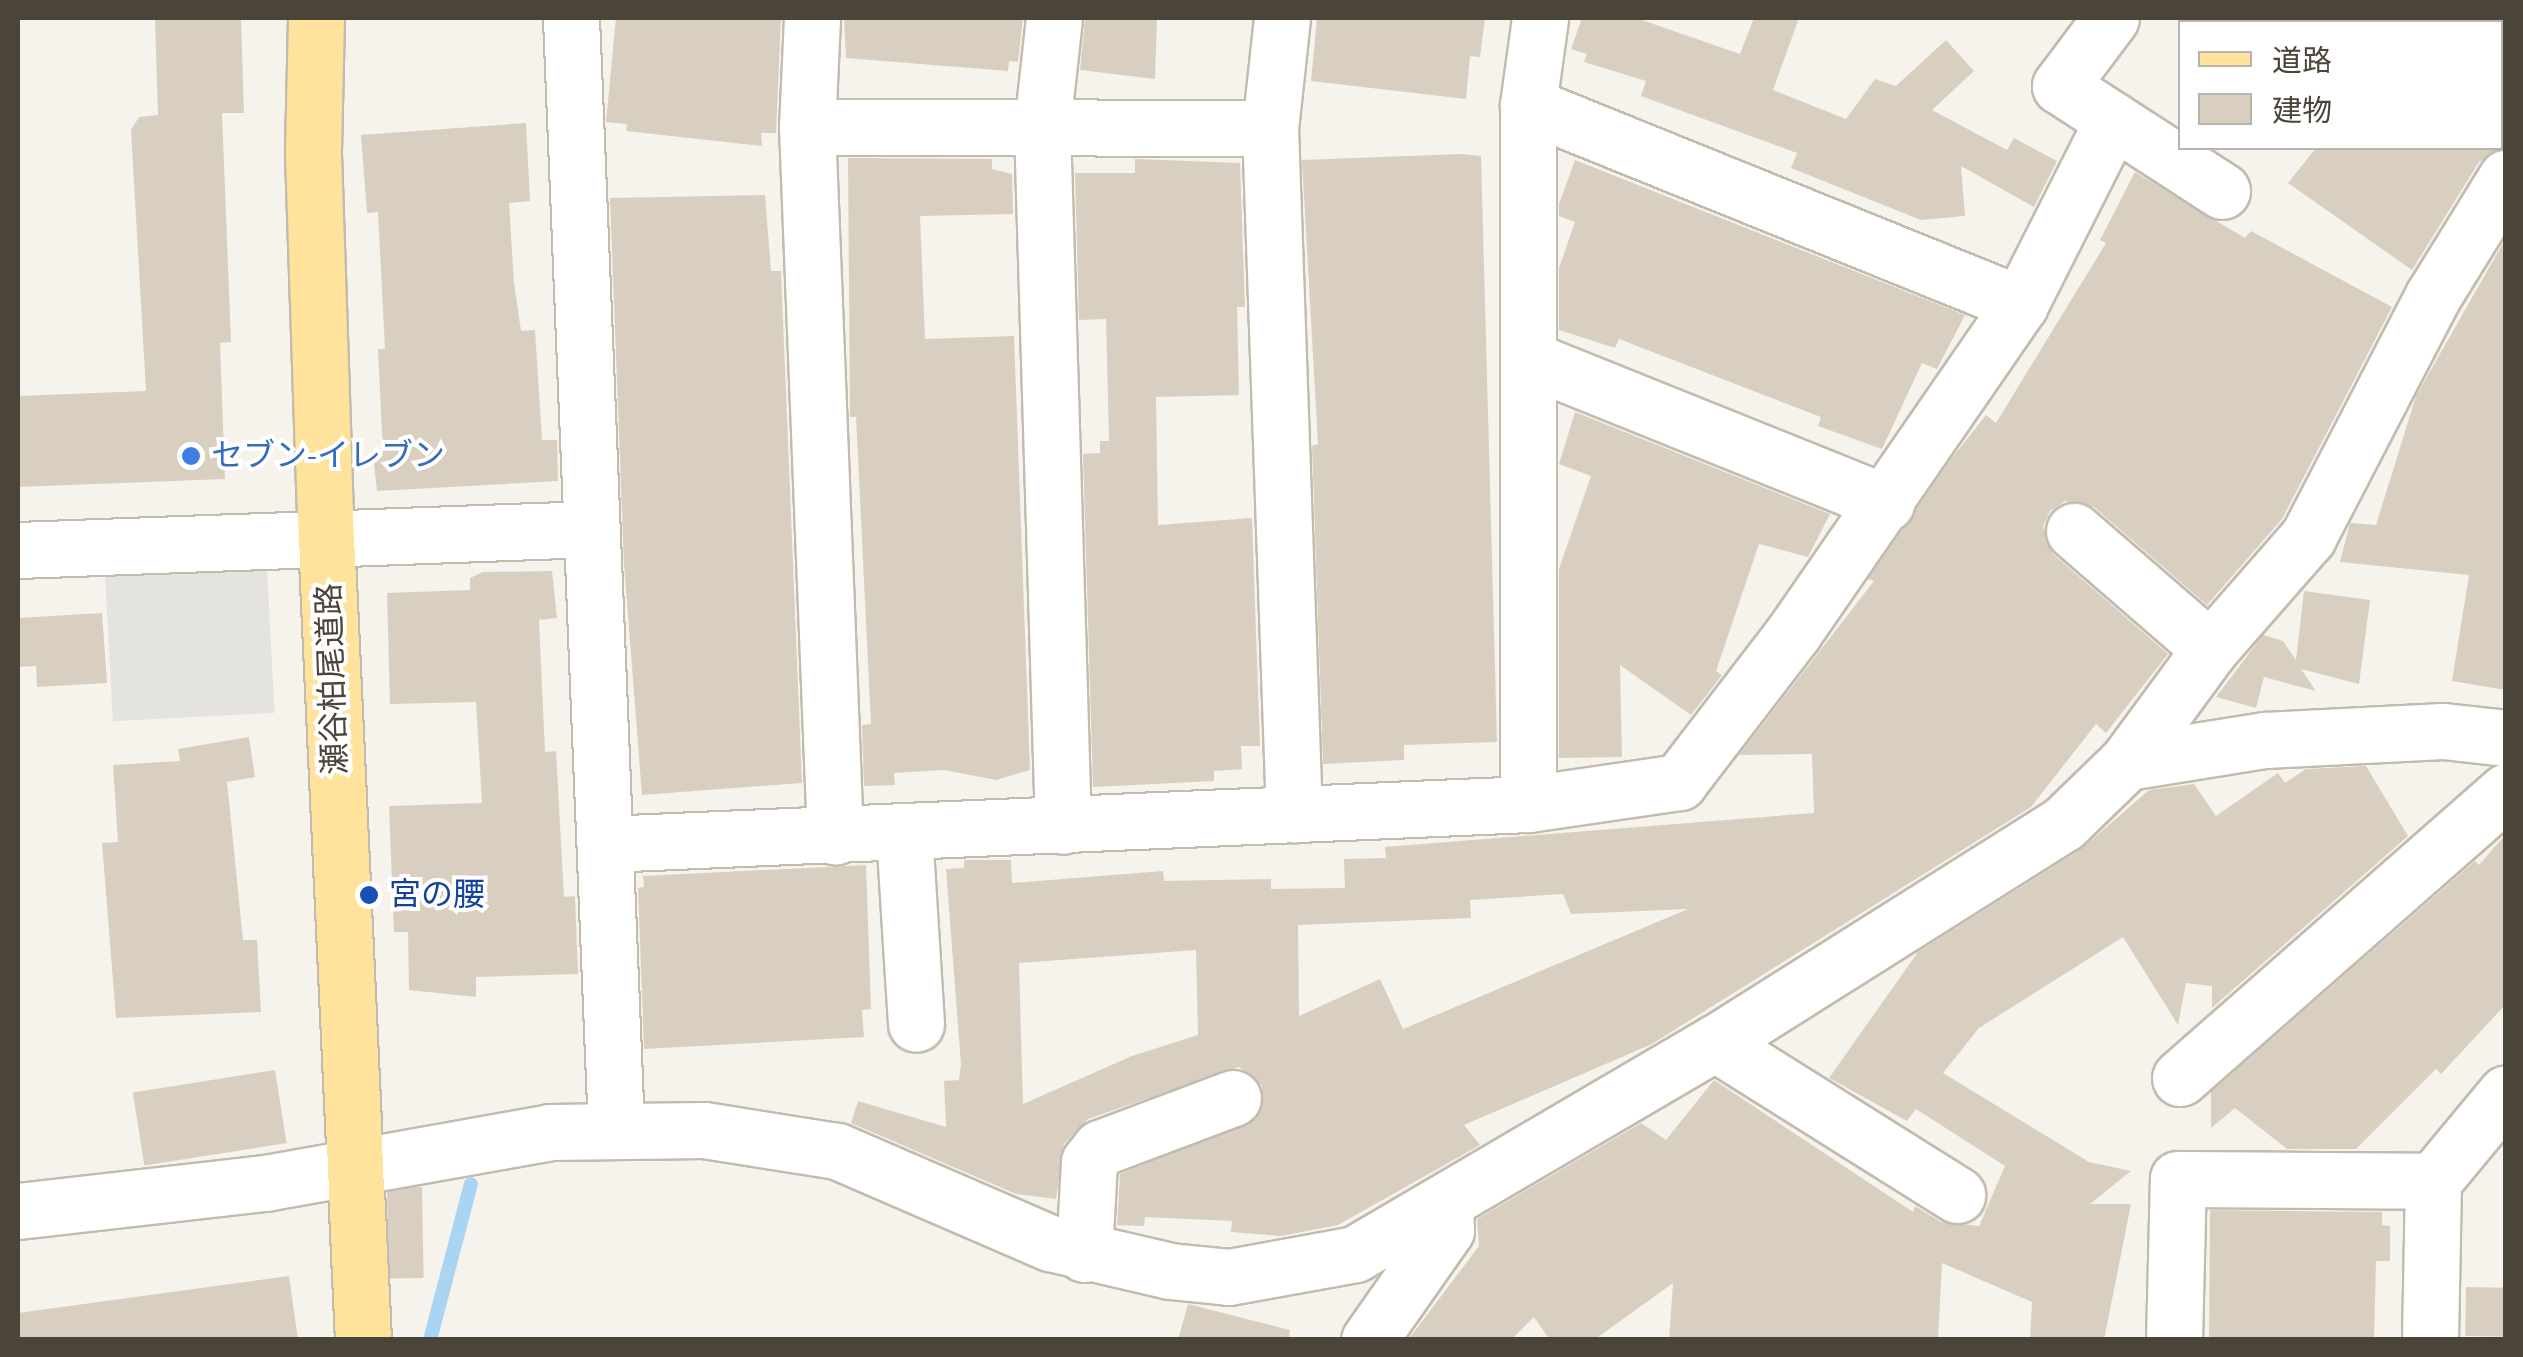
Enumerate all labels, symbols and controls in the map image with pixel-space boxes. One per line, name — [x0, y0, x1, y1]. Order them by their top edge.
legend — [2178, 20, 2503, 150]
text: 道路 — [2272, 40, 2332, 83]
text: 建物 — [2272, 90, 2332, 133]
place label: セブン-イレブン — [211, 437, 445, 475]
marker: セブン-イレブン — [180, 445, 202, 467]
street label: 瀬谷柏尾道路 — [310, 582, 356, 776]
place label: 宮の腰 — [389, 876, 485, 914]
marker: 宮の腰 — [358, 884, 380, 906]

